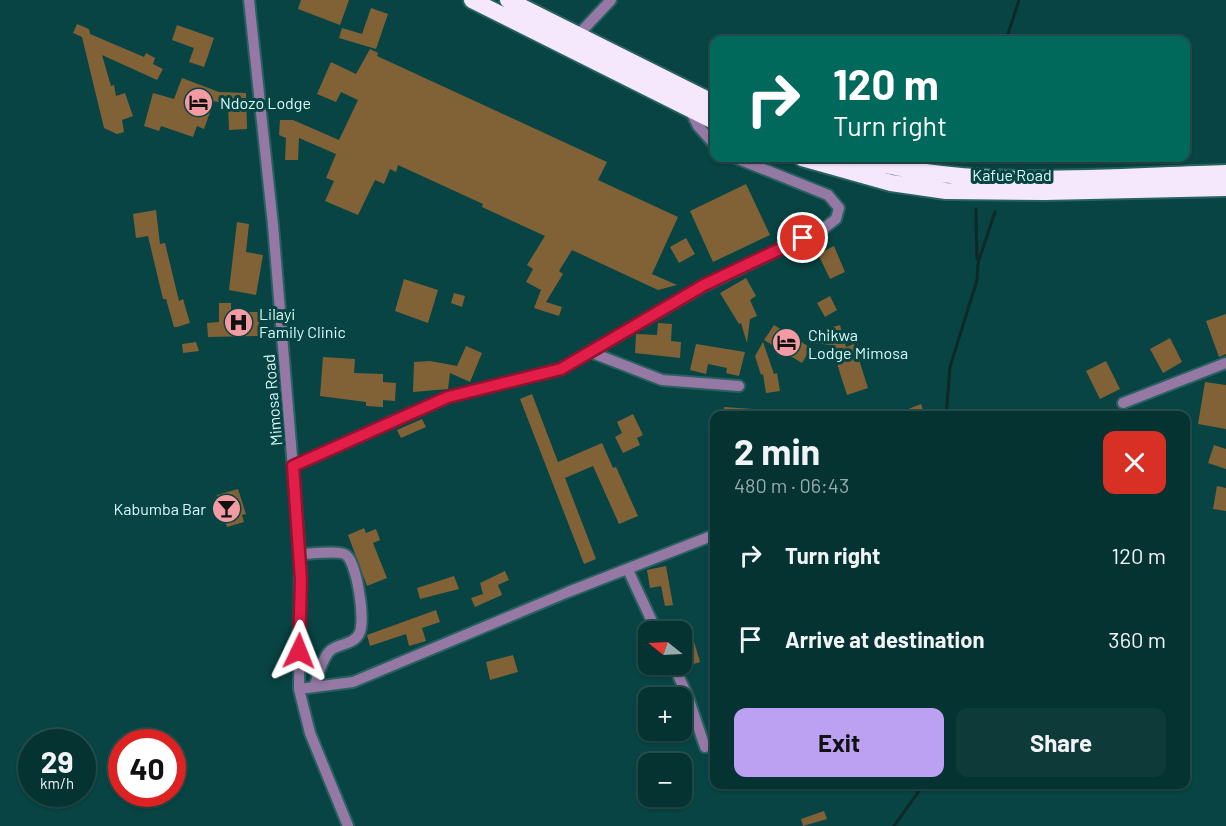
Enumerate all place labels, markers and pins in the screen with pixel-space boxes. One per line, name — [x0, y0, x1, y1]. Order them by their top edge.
hotel icon: Ndozo Lodge — [183, 86, 215, 118]
place label: Ndozo Lodge — [220, 93, 311, 112]
pin — [777, 212, 828, 263]
place label: Lilayi Family Clinic — [259, 304, 346, 341]
hospital icon: Lilayi Family Clinic — [222, 306, 254, 338]
place label: Chikwa Lodge Mimosa — [808, 325, 908, 362]
hotel icon: Chikwa Lodge Mimosa — [771, 327, 803, 359]
bar icon: Kabumba Bar — [211, 492, 243, 524]
place label: Kabumba Bar — [113, 499, 206, 518]

